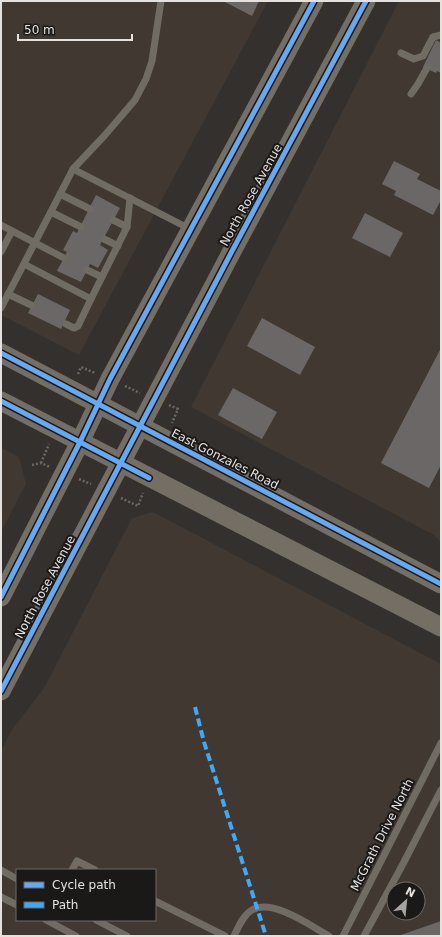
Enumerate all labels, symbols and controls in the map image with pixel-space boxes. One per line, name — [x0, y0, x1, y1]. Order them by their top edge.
scale bar — [18, 16, 132, 42]
text: 50 m — [24, 23, 55, 37]
street label: North Rose Avenue — [217, 142, 285, 248]
street label: East Gonzales Road — [169, 426, 281, 492]
street label: North Rose Avenue — [12, 533, 78, 641]
street label: McGrath Drive North — [347, 776, 417, 894]
legend — [16, 869, 156, 921]
text: Cycle path — [52, 878, 116, 892]
north arrow — [386, 881, 426, 921]
text: Path — [52, 898, 78, 912]

